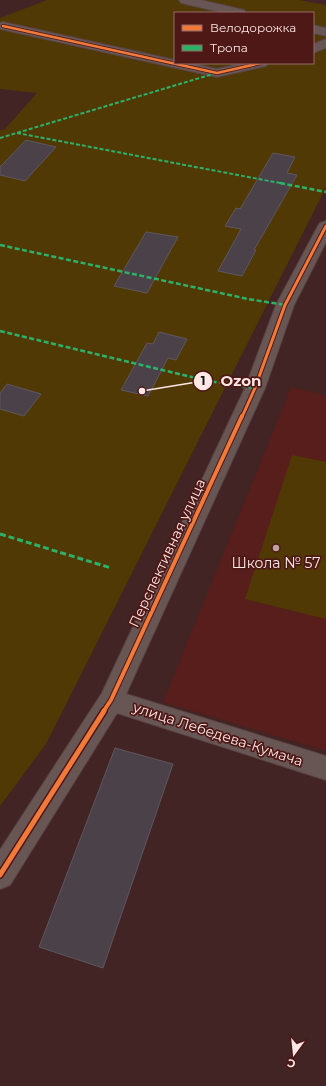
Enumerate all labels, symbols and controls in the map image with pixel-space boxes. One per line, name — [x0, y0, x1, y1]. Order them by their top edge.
legend — [174, 12, 314, 64]
text: Велодорожка — [210, 20, 296, 35]
text: Тропа — [210, 40, 248, 55]
callout: Ozon — [193, 368, 270, 395]
text: Ozon — [221, 371, 261, 390]
text: 1 — [201, 373, 205, 388]
street label: Перспективная улица — [125, 476, 209, 630]
marker: Школа № 57 — [271, 543, 281, 553]
place label: Школа № 57 — [231, 554, 321, 572]
street label: улица Лебедева-Кумача — [130, 698, 305, 770]
north arrow — [274, 1034, 314, 1074]
text: С — [286, 1056, 297, 1071]

